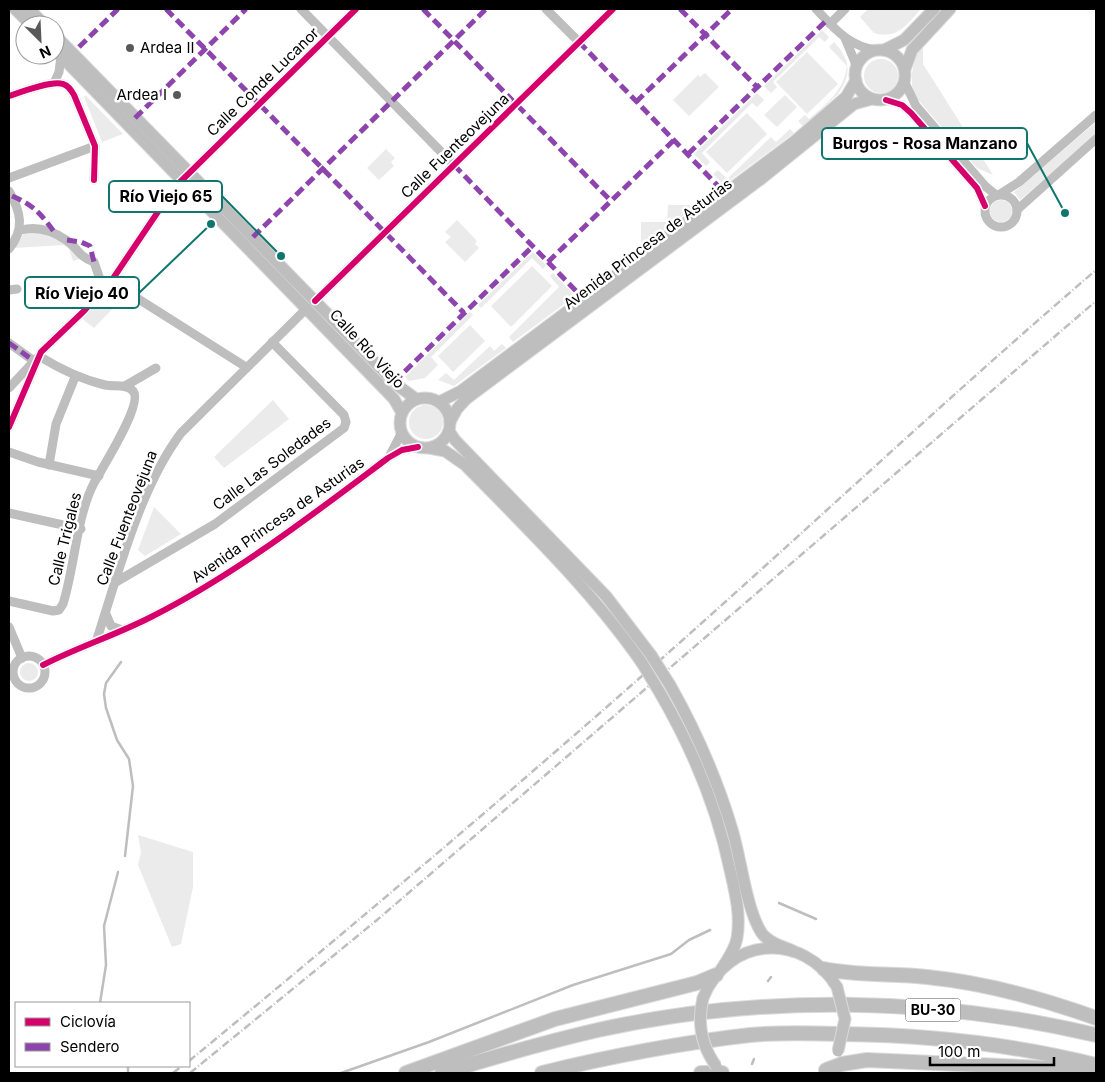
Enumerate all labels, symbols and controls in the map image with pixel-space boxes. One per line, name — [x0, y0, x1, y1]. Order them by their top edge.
north arrow — [15, 15, 65, 65]
street label: Calle Conde Lucanor — [203, 23, 323, 140]
place label: Ardea II — [140, 38, 195, 57]
text: N — [37, 42, 54, 62]
marker: Ardea II — [124, 42, 136, 54]
place label: Ardea I — [117, 85, 167, 104]
marker: Ardea I — [171, 89, 183, 101]
street label: Calle Fuenteovejuna — [397, 89, 513, 202]
callout: Burgos - Rosa Manzano — [822, 128, 1027, 159]
text: Burgos - Rosa Manzano — [832, 133, 1018, 153]
street label: Avenida Princesa de Asturias — [560, 174, 736, 313]
callout: Río Viejo 65 — [109, 181, 222, 212]
text: Río Viejo 65 — [120, 186, 212, 206]
callout: Río Viejo 40 — [25, 277, 139, 308]
text: Río Viejo 40 — [35, 283, 129, 303]
street label: Calle Río Viejo — [326, 305, 409, 392]
street label: Calle Las Soledades — [209, 413, 335, 514]
street label: Calle Fuenteovejuna — [92, 448, 161, 588]
street label: Avenida Princesa de Asturias — [188, 453, 368, 587]
street label: Calle Trigales — [44, 490, 85, 588]
road number: BU-30 — [906, 998, 960, 1022]
legend — [15, 1002, 190, 1067]
text: Ciclovía — [60, 1012, 116, 1031]
scale bar — [930, 1034, 1054, 1066]
text: Sendero — [60, 1037, 120, 1056]
text: 100 m — [938, 1042, 980, 1061]

